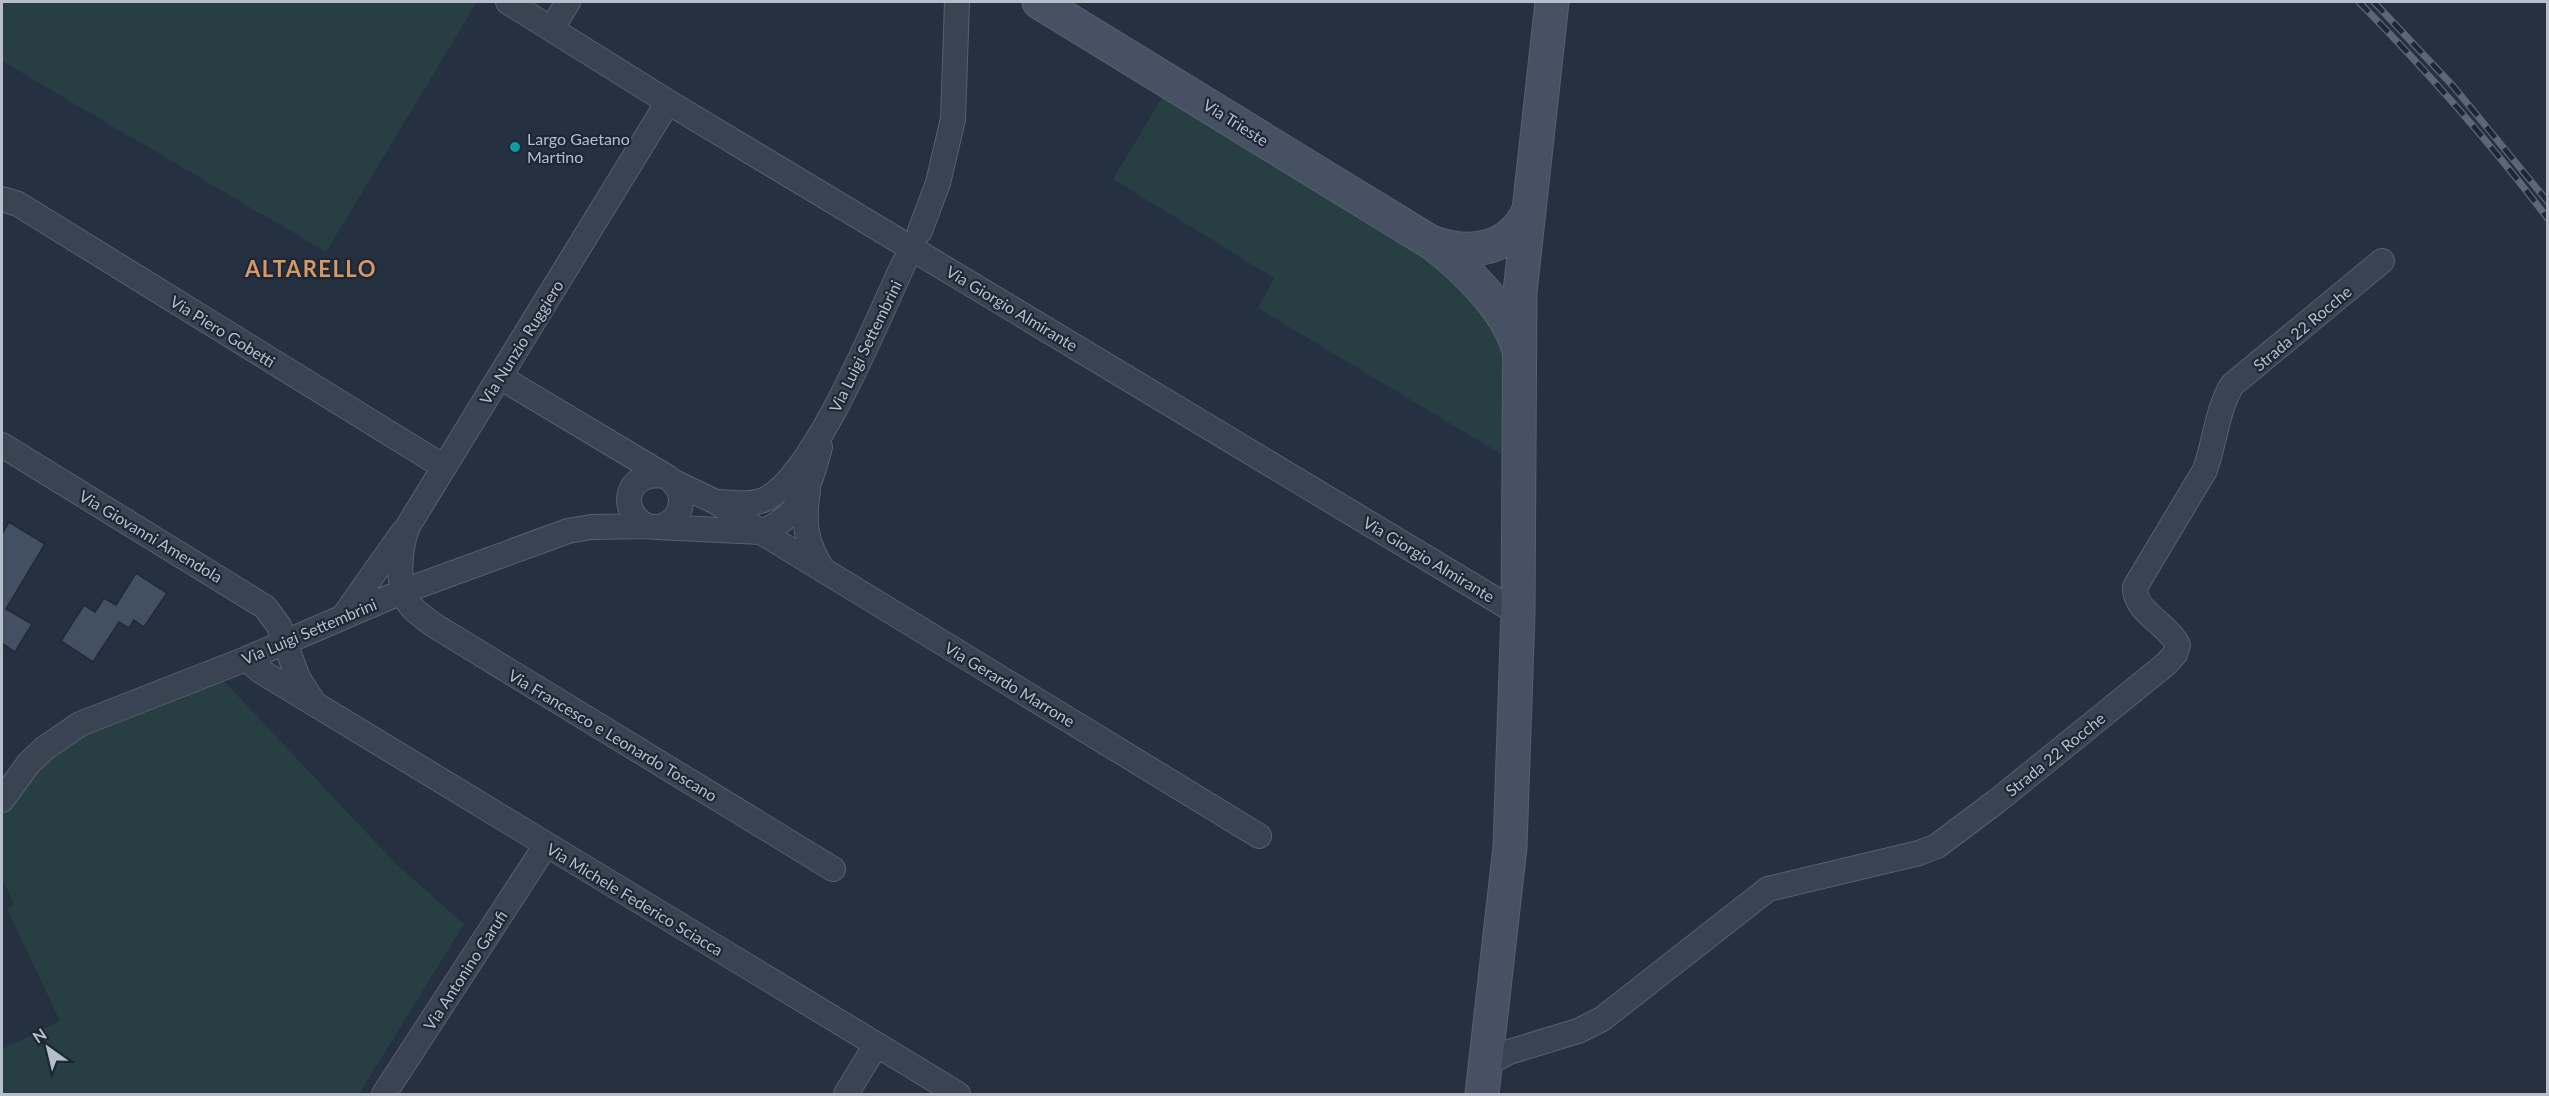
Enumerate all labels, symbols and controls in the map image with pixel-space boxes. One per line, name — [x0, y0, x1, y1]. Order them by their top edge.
street label: Via Trieste — [1200, 95, 1272, 149]
place label: Largo Gaetano Martino — [527, 129, 630, 166]
marker: Largo Gaetano Martino — [508, 140, 522, 154]
district label: ALTARELLO — [244, 255, 377, 282]
street label: Via Giorgio Almirante — [943, 261, 1081, 355]
street label: Via Nunzio Ruggiero — [475, 276, 567, 408]
street label: Via Luigi Settembrini — [825, 277, 905, 415]
street label: Strada 22 Rocche — [2249, 281, 2355, 375]
street label: Via Piero Gobetti — [167, 291, 279, 371]
street label: Via Giovanni Amendola — [76, 486, 226, 586]
street label: Via Giorgio Almirante — [1360, 512, 1498, 606]
street label: Via Luigi Settembrini — [239, 594, 379, 668]
street label: Via Gerardo Marrone — [942, 638, 1078, 730]
street label: Via Francesco e Leonardo Toscano — [505, 665, 721, 805]
street label: Strada 22 Rocche — [2001, 708, 2109, 800]
street label: Via Michele Federico Sciacca — [543, 839, 727, 959]
street label: Via Antonino Garufi — [419, 907, 511, 1033]
north arrow — [18, 1018, 78, 1078]
text: N — [29, 1024, 50, 1046]

